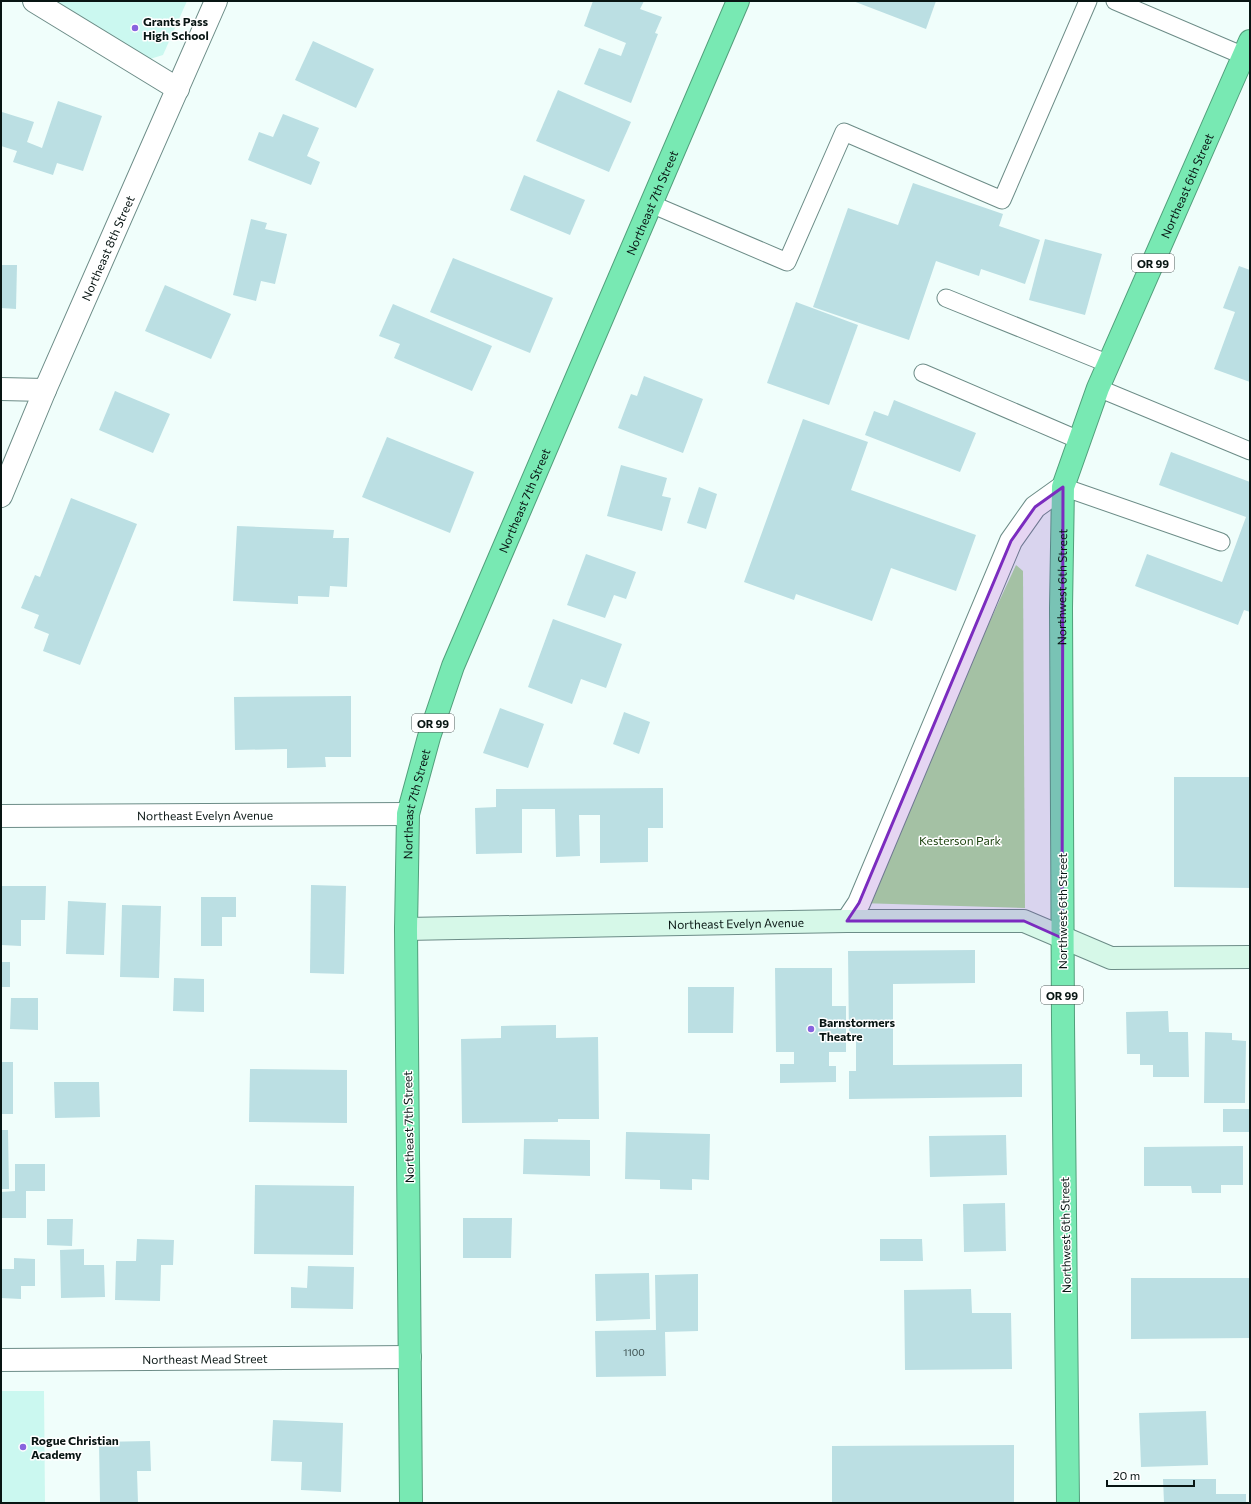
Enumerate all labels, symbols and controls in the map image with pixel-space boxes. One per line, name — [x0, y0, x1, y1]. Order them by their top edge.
place label: Grants Pass High School — [143, 14, 209, 42]
marker: Grants Pass High School — [130, 23, 140, 33]
street label: Northeast 6th Street — [1157, 131, 1216, 240]
street label: Northeast 7th Street — [623, 148, 680, 257]
street label: Northeast 8th Street — [78, 193, 137, 303]
road number: OR 99 — [1132, 254, 1174, 272]
street label: Northeast 7th Street — [495, 446, 553, 555]
street label: Northwest 6th Street — [1054, 529, 1069, 645]
road number: OR 99 — [412, 714, 454, 732]
street label: Northeast 7th Street — [400, 747, 432, 859]
street label: Northeast Evelyn Avenue — [137, 808, 273, 822]
park label: Kesterson Park — [919, 833, 1002, 847]
street label: Northwest 6th Street — [1055, 853, 1069, 969]
street label: Northeast Evelyn Avenue — [668, 915, 804, 931]
road number: OR 99 — [1041, 986, 1083, 1004]
place label: Barnstormers Theatre — [819, 1015, 895, 1043]
marker: Barnstormers Theatre — [806, 1024, 816, 1034]
street label: Northeast 7th Street — [400, 1071, 416, 1183]
street label: Northwest 6th Street — [1057, 1177, 1073, 1293]
house number: 1100 — [623, 1346, 645, 1358]
street label: Northeast Mead Street — [142, 1351, 268, 1366]
place label: Rogue Christian Academy — [31, 1433, 119, 1461]
marker: Rogue Christian Academy — [18, 1442, 28, 1452]
scale bar — [1107, 1462, 1194, 1488]
text: 20 m — [1113, 1468, 1140, 1482]

